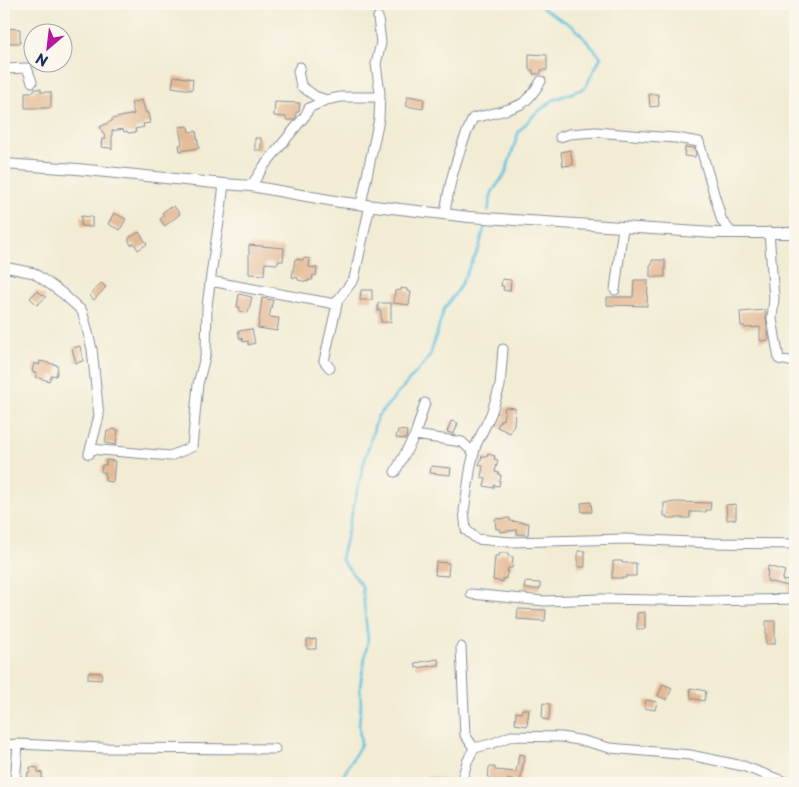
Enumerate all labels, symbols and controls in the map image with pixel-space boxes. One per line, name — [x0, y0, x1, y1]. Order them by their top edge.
north arrow — [22, 22, 72, 72]
text: N — [32, 48, 51, 72]

